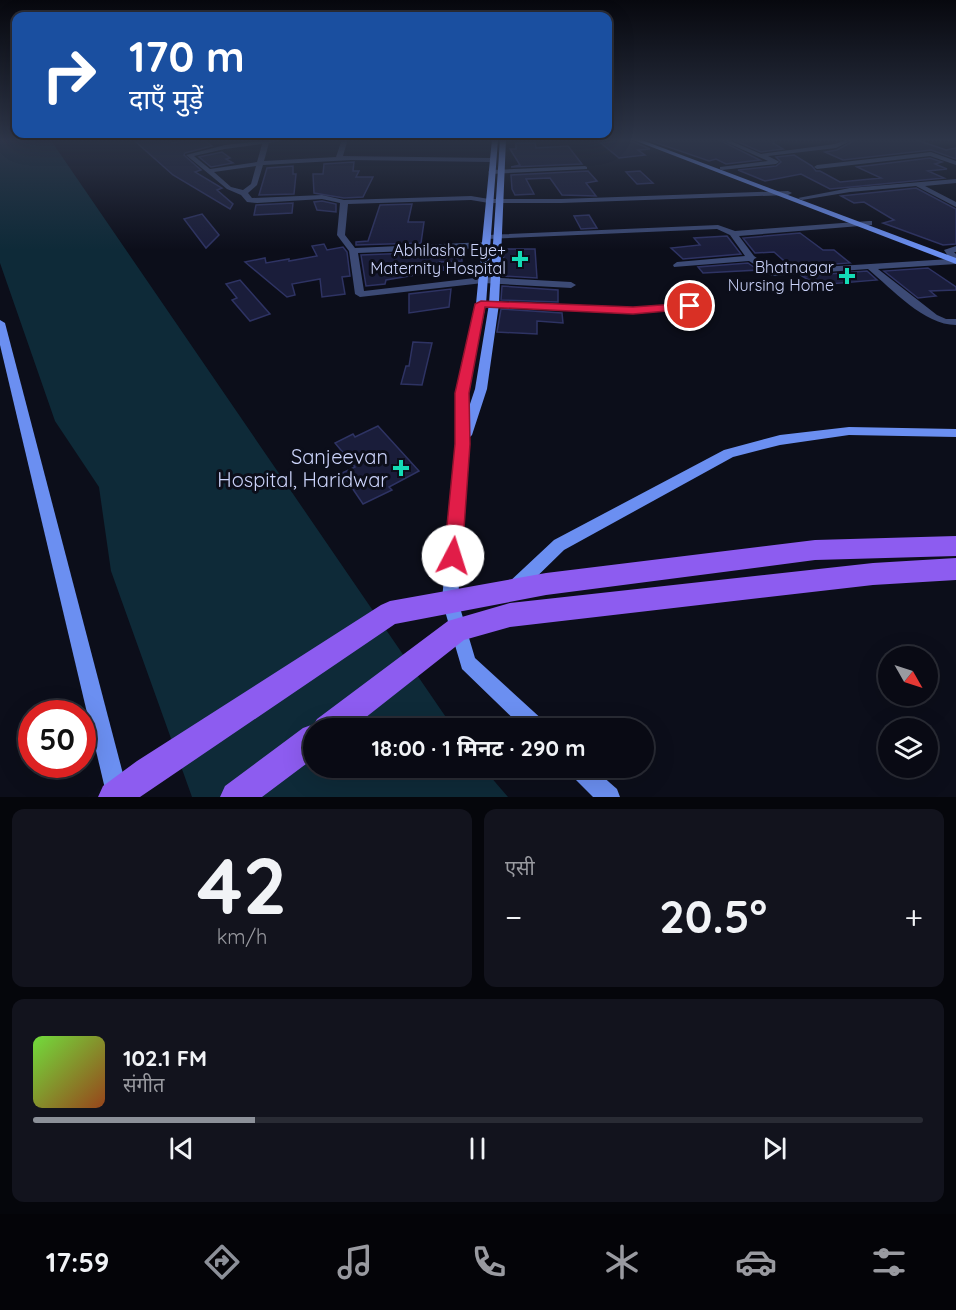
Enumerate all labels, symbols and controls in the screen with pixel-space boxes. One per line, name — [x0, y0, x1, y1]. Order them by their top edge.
text: 170 m — [129, 30, 245, 83]
icon: right — [30, 36, 108, 114]
text: दाएँ मुड़ें — [129, 82, 203, 116]
place label: Abhilasha Eye+ Maternity Hospital — [370, 240, 506, 278]
marker: Abhilasha Eye+ Maternity Hospital — [511, 250, 529, 268]
place label: Bhatnagar Nursing Home — [728, 257, 834, 295]
marker: Bhatnagar Nursing Home — [838, 267, 856, 285]
pin — [664, 280, 715, 331]
icon: arrive — [673, 289, 706, 322]
place label: Sanjeevan Hospital, Haridwar — [217, 444, 388, 492]
marker: Sanjeevan Hospital, Haridwar — [392, 459, 410, 477]
position arrow — [421, 524, 485, 588]
north arrow — [878, 646, 938, 706]
map controls — [878, 646, 938, 778]
speed limit sign: 50 — [18, 700, 96, 778]
button: layers — [878, 718, 938, 778]
text: 18:00 · 1 मिनट · 290 m — [372, 734, 585, 762]
text: 42 — [197, 836, 287, 934]
text: एसी — [505, 855, 535, 880]
text: 20.5° — [659, 888, 767, 944]
text: − — [505, 896, 522, 937]
text: + — [904, 896, 923, 937]
text: km/h — [217, 924, 267, 949]
text: 102.1 FM — [123, 1044, 207, 1072]
text: संगीत — [123, 1072, 164, 1097]
icon: previous — [165, 1132, 198, 1165]
icon: pause — [461, 1132, 494, 1165]
icon: next — [758, 1132, 791, 1165]
icon: directions — [201, 1241, 243, 1283]
icon: music — [334, 1241, 376, 1283]
icon: phone — [468, 1241, 510, 1283]
icon: climate — [601, 1241, 643, 1283]
icon: car — [735, 1241, 777, 1283]
icon: filters — [868, 1241, 910, 1283]
text: 17:59 — [46, 1245, 109, 1279]

